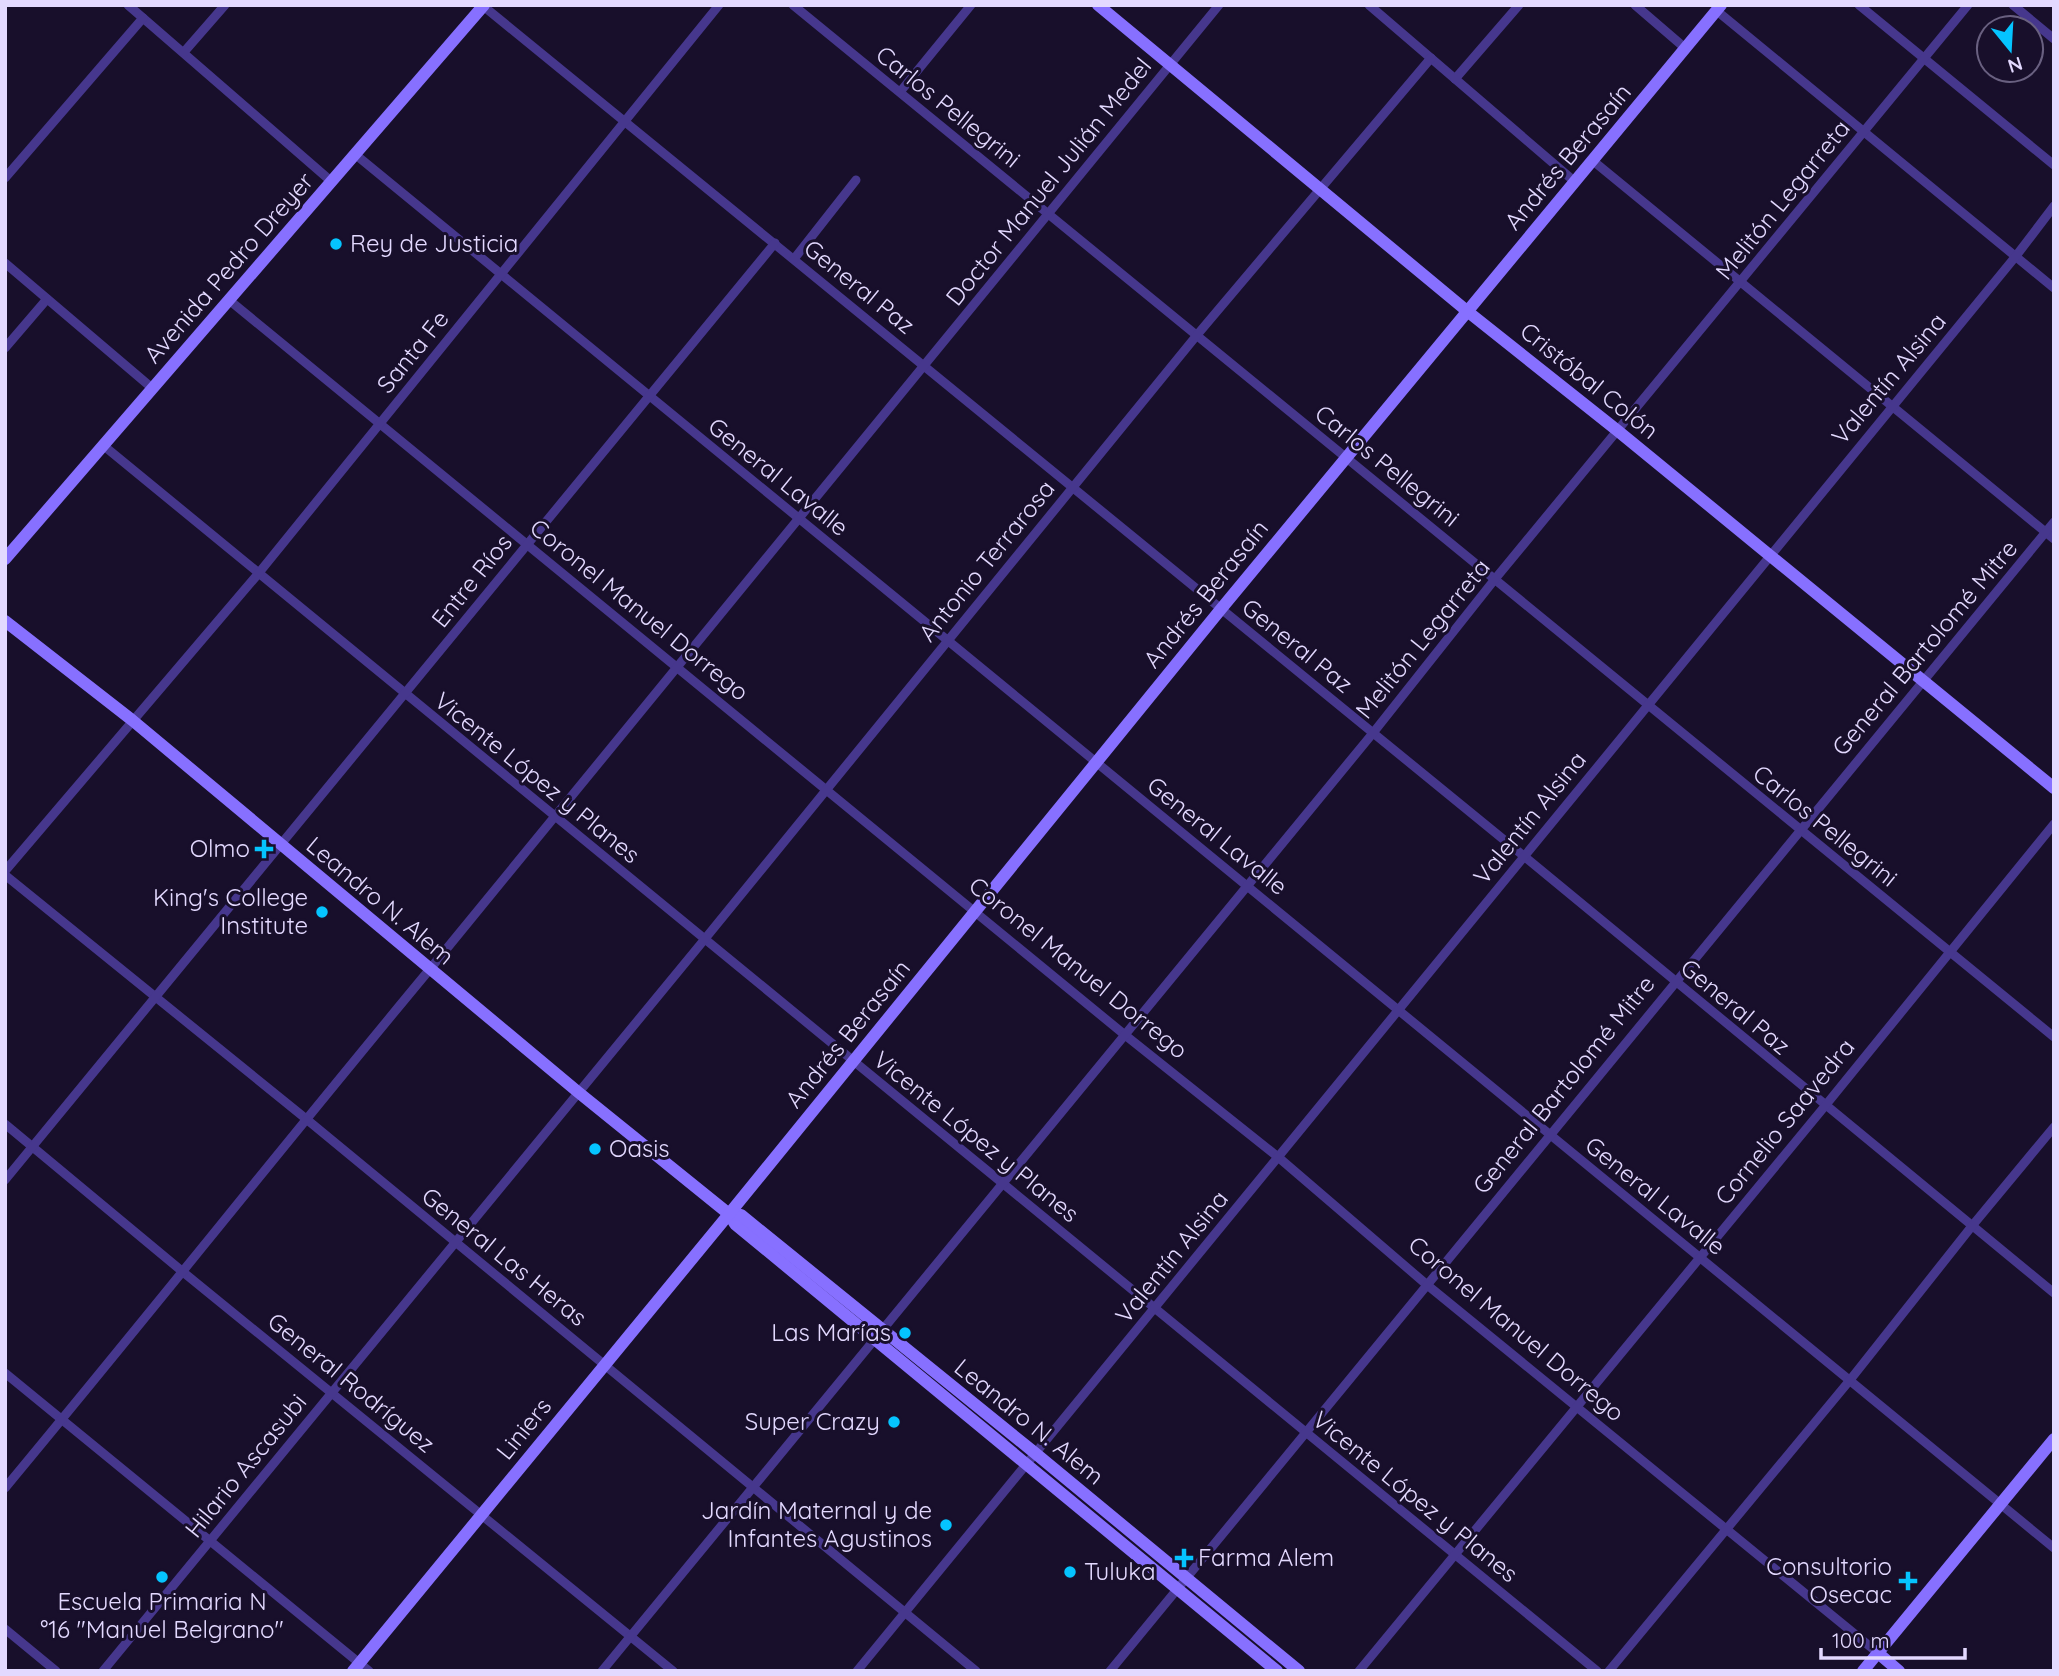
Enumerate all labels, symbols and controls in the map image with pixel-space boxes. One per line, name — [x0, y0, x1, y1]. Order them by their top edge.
north arrow — [1975, 14, 2045, 84]
street label: Carlos Pellegrini — [870, 39, 1027, 174]
street label: Doctor Manuel Julián Medel — [939, 51, 1158, 311]
text: N — [2005, 52, 2026, 79]
street label: Andrés Berasaín — [1497, 77, 1637, 236]
street label: Melitón Legarreta — [1709, 113, 1856, 285]
street label: Avenida Pedro Dreyer — [137, 166, 319, 369]
place label: Rey de Justicia — [350, 228, 518, 258]
street label: General Paz — [798, 233, 921, 340]
marker: Rey de Justicia — [328, 236, 344, 252]
street label: Santa Fe — [370, 304, 455, 399]
street label: Valentín Alsina — [1825, 306, 1952, 450]
street label: Cristóbal Colón — [1514, 315, 1665, 445]
street label: Carlos Pellegrini — [1309, 398, 1466, 533]
street label: General Lavalle — [702, 410, 855, 542]
street label: Antonio Terrarosa — [912, 474, 1061, 647]
street label: Coronel Manuel Dorrego — [524, 512, 755, 707]
street label: Andrés Berasaín — [1136, 513, 1274, 673]
street label: Entre Ríos — [425, 528, 518, 633]
street label: General Bartolomé Mitre — [1825, 533, 2023, 761]
street label: Melitón Legarreta — [1349, 552, 1496, 724]
street label: General Paz — [1236, 592, 1359, 699]
street label: Vicente López y Planes — [429, 685, 646, 869]
street label: Valentín Alsina — [1466, 745, 1592, 890]
street label: Carlos Pellegrini — [1747, 758, 1904, 893]
street label: General Lavalle — [1141, 769, 1294, 901]
street label: Leandro N. Alem — [301, 830, 461, 971]
place label: Olmo — [190, 833, 250, 863]
marker: Olmo — [256, 841, 272, 857]
street label: Coronel Manuel Dorrego — [963, 870, 1194, 1065]
place label: King's College Institute — [153, 882, 308, 940]
marker: King's College Institute — [314, 904, 330, 920]
street label: General Paz — [1675, 952, 1796, 1061]
street label: Andrés Berasaín — [778, 953, 916, 1113]
street label: General Bartolomé Mitre — [1466, 969, 1661, 1200]
street label: Cornelio Saavedra — [1708, 1032, 1860, 1211]
street label: Vicente López y Planes — [868, 1044, 1085, 1228]
street label: General Lavalle — [1579, 1129, 1732, 1261]
place label: Oasis — [609, 1133, 670, 1163]
marker: Oasis — [587, 1141, 603, 1157]
street label: General Las Heras — [416, 1180, 593, 1332]
street label: Valentín Alsina — [1108, 1184, 1234, 1329]
street label: Coronel Manuel Dorrego — [1403, 1229, 1631, 1427]
street label: General Rodríguez — [262, 1306, 441, 1459]
place label: Las Marías — [771, 1317, 891, 1347]
marker: Las Marías — [897, 1325, 913, 1341]
street label: Leandro N. Alem — [949, 1352, 1110, 1491]
street label: Hilario Ascasubi — [178, 1387, 312, 1543]
street label: Liniers — [489, 1391, 557, 1465]
street label: Vicente López y Planes — [1307, 1404, 1524, 1588]
place label: Super Crazy — [745, 1406, 880, 1436]
marker: Super Crazy — [886, 1414, 902, 1430]
place label: Jardín Maternal y de Infantes Agustinos — [701, 1495, 932, 1553]
marker: Jardín Maternal y de Infantes Agustinos — [938, 1517, 954, 1533]
place label: Farma Alem — [1198, 1542, 1334, 1572]
marker: Farma Alem — [1176, 1550, 1192, 1566]
place label: Consultorio Osecac — [1766, 1551, 1892, 1609]
place label: Tuluka — [1084, 1556, 1156, 1586]
marker: Tuluka — [1062, 1564, 1078, 1580]
marker: Escuela Primaria N °16 "Manuel Belgrano" — [154, 1569, 170, 1585]
marker: Consultorio Osecac — [1898, 1571, 1918, 1591]
place label: Escuela Primaria N °16 "Manuel Belgrano" — [40, 1586, 284, 1644]
scale bar — [1821, 1616, 1965, 1660]
text: 100 m — [1832, 1627, 1890, 1653]

